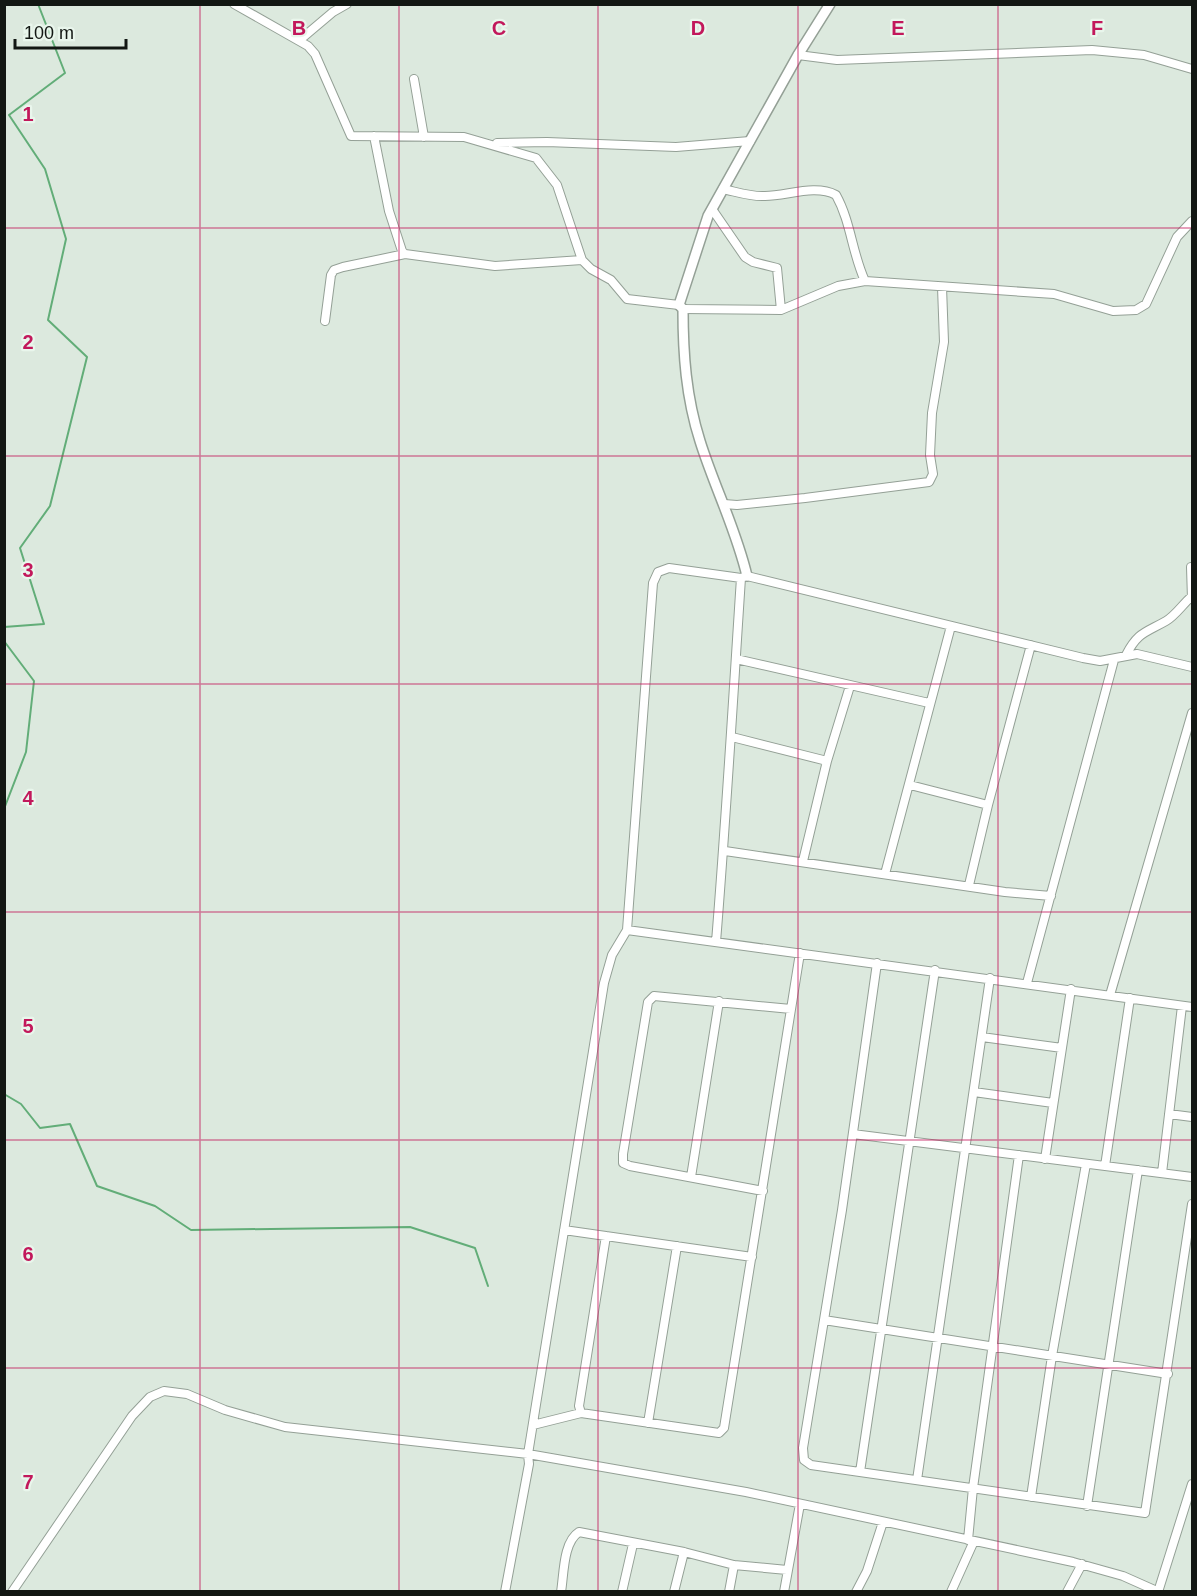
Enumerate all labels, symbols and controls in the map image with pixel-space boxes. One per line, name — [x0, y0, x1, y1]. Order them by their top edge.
scale bar — [15, 12, 126, 50]
text: B — [292, 17, 306, 39]
text: C — [492, 17, 506, 39]
text: D — [691, 17, 705, 39]
text: E — [891, 17, 905, 39]
text: F — [1091, 17, 1103, 39]
text: 100 m — [24, 23, 74, 43]
text: 1 — [22, 103, 34, 125]
text: 2 — [22, 331, 34, 353]
text: 3 — [22, 559, 34, 581]
text: 4 — [22, 787, 34, 809]
text: 5 — [22, 1015, 34, 1037]
text: 6 — [22, 1243, 34, 1265]
text: 7 — [22, 1471, 34, 1493]

